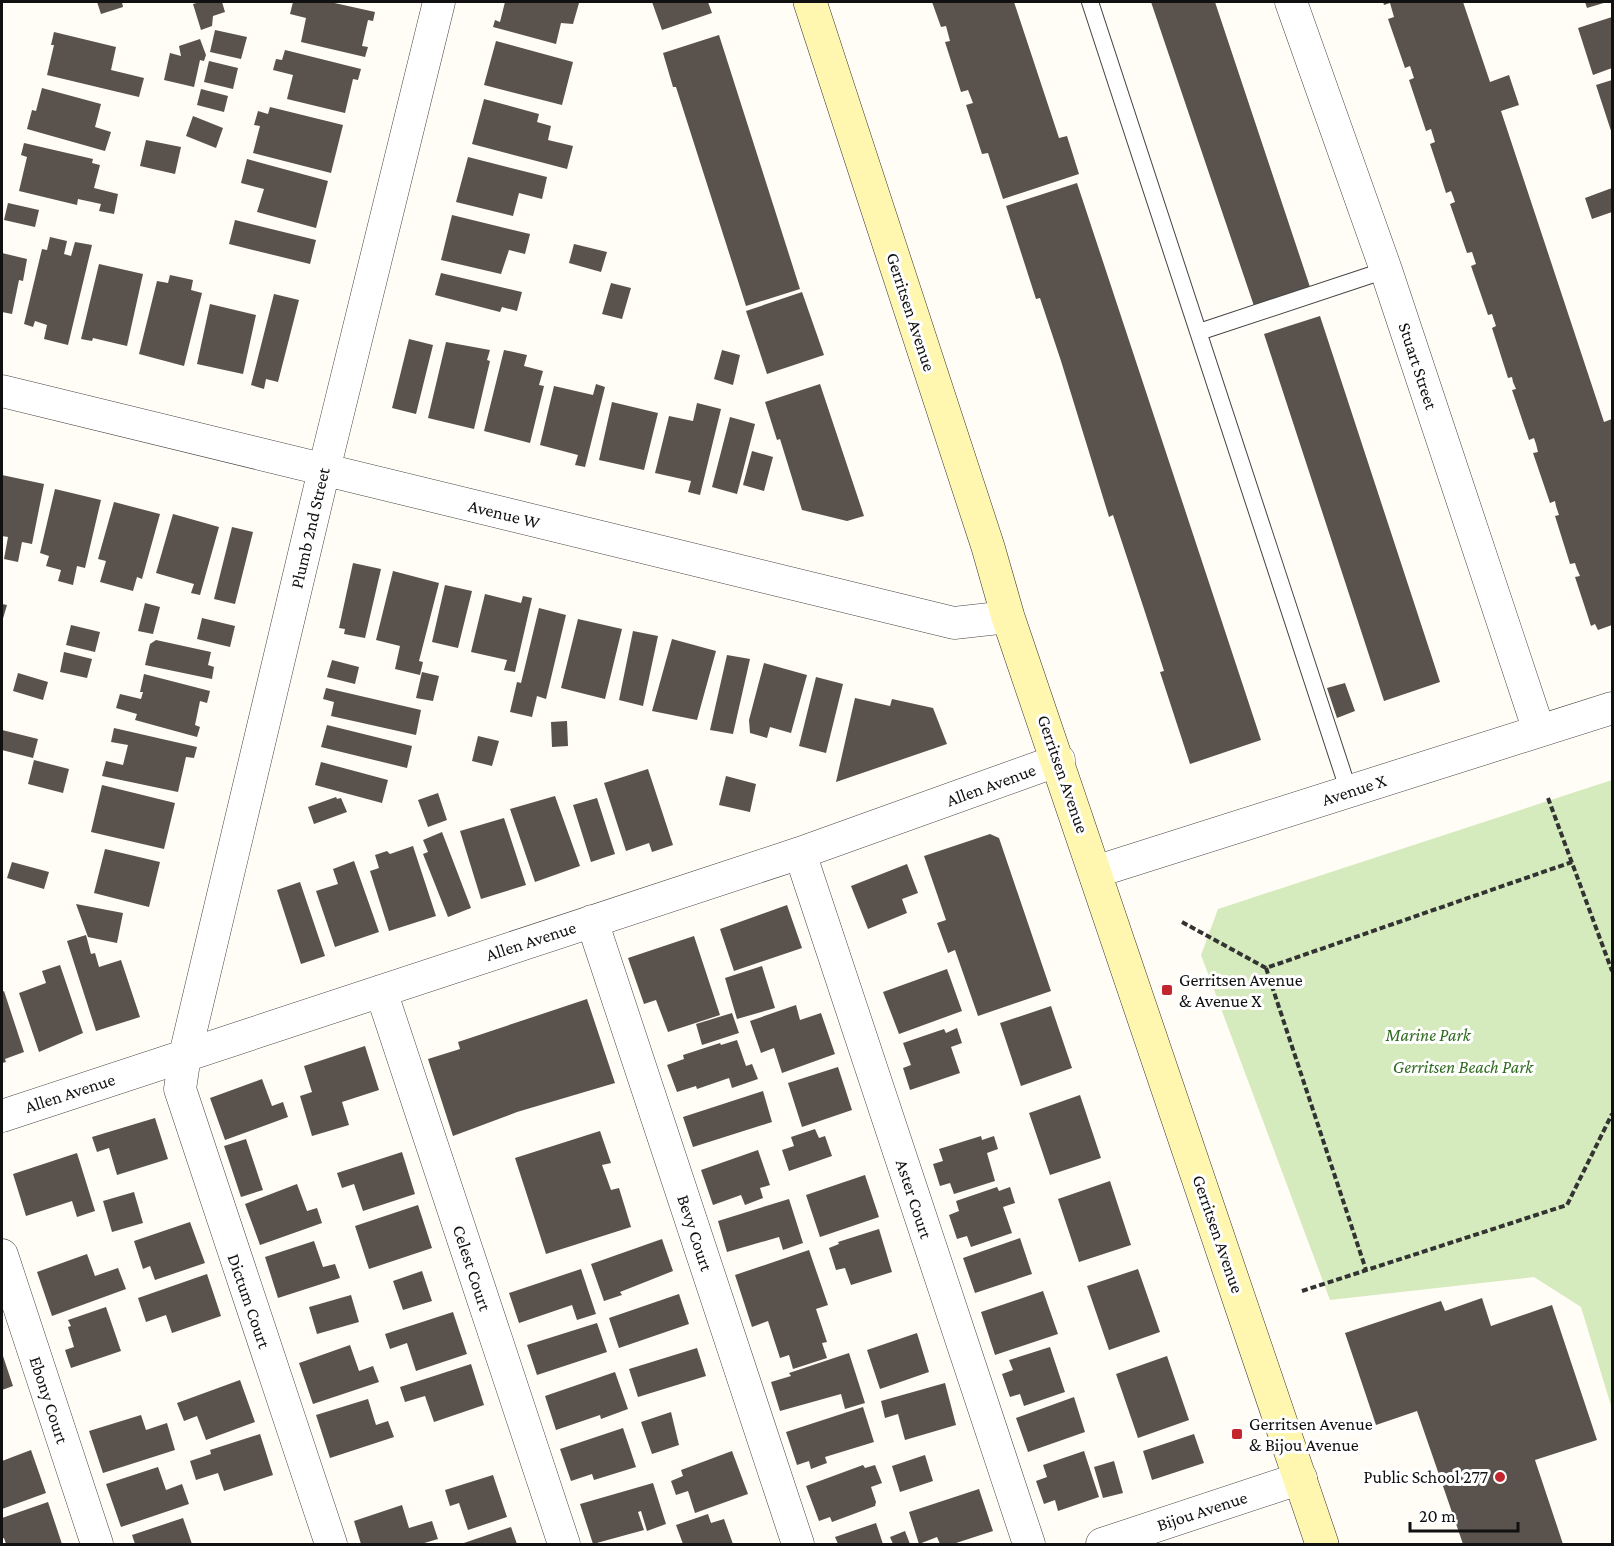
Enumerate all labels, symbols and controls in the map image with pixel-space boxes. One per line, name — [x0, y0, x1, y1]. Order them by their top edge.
street label: Gerritsen Avenue — [882, 250, 940, 374]
street label: Stuart Street — [1395, 320, 1442, 413]
street label: Plumb 2nd Street — [286, 464, 334, 591]
street label: Avenue W — [466, 495, 542, 533]
street label: Gerritsen Avenue — [1033, 712, 1093, 836]
street label: Allen Avenue — [944, 760, 1039, 810]
street label: Avenue X — [1319, 770, 1390, 810]
street label: Allen Avenue — [483, 917, 579, 965]
place label: Gerritsen Avenue & Avenue X — [1179, 970, 1303, 1011]
marker: Gerritsen Avenue & Avenue X — [1160, 983, 1174, 997]
park label: Marine Park — [1384, 1025, 1472, 1045]
park label: Gerritsen Beach Park — [1393, 1057, 1534, 1077]
street label: Allen Avenue — [22, 1069, 118, 1117]
street label: Aster Court — [892, 1157, 937, 1242]
street label: Gerritsen Avenue — [1188, 1172, 1248, 1296]
street label: Bevy Court — [673, 1192, 717, 1275]
street label: Celest Court — [449, 1223, 496, 1314]
street label: Dictum Court — [223, 1251, 275, 1352]
street label: Ebony Court — [26, 1354, 73, 1447]
place label: Gerritsen Avenue & Bijou Avenue — [1249, 1414, 1373, 1456]
marker: Gerritsen Avenue & Bijou Avenue — [1230, 1427, 1244, 1441]
place label: Public School 277 — [1364, 1467, 1488, 1487]
marker: Public School 277 — [1493, 1470, 1507, 1484]
street label: Bijou Avenue — [1154, 1487, 1250, 1536]
scale bar — [1410, 1495, 1518, 1533]
text: 20 m — [1419, 1506, 1456, 1526]

